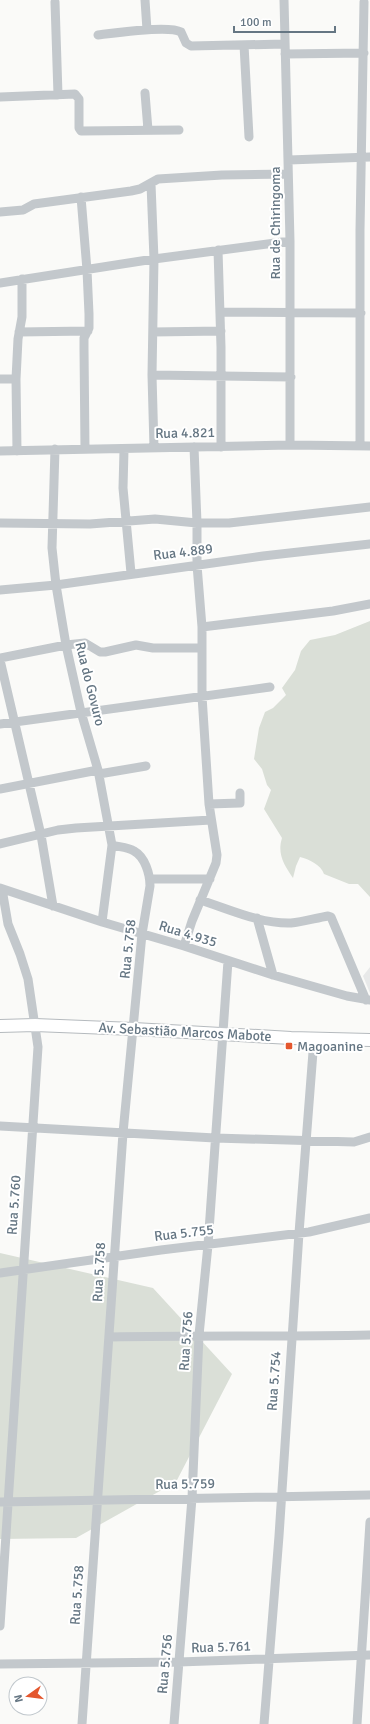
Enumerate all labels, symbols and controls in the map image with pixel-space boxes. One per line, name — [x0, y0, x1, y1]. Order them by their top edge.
scale bar — [234, 8, 335, 34]
text: 100 m — [240, 15, 272, 30]
street label: Rua de Chiringoma — [267, 166, 284, 280]
street label: Rua 4.821 — [155, 424, 215, 442]
street label: Rua 4.889 — [152, 540, 214, 564]
street label: Rua do Govuro — [71, 640, 109, 728]
street label: Rua 4.935 — [157, 917, 219, 951]
street label: Rua 5.758 — [116, 918, 140, 980]
street label: Av. Sebastião Marcos Mabote — [98, 1019, 272, 1045]
place label: Magoanine — [297, 1038, 363, 1055]
marker: Magoanine — [284, 1041, 294, 1051]
street label: Rua 5.760 — [3, 1175, 25, 1235]
street label: Rua 5.755 — [153, 1221, 215, 1245]
street label: Rua 5.758 — [89, 1242, 109, 1302]
street label: Rua 5.756 — [175, 1311, 197, 1371]
street label: Rua 5.754 — [263, 1350, 285, 1411]
street label: Rua 5.759 — [155, 1475, 215, 1493]
street label: Rua 5.758 — [66, 1565, 88, 1625]
street label: Rua 5.756 — [154, 1633, 176, 1695]
street label: Rua 5.761 — [191, 1637, 251, 1657]
north arrow — [8, 1676, 48, 1716]
text: N — [12, 1693, 26, 1704]

